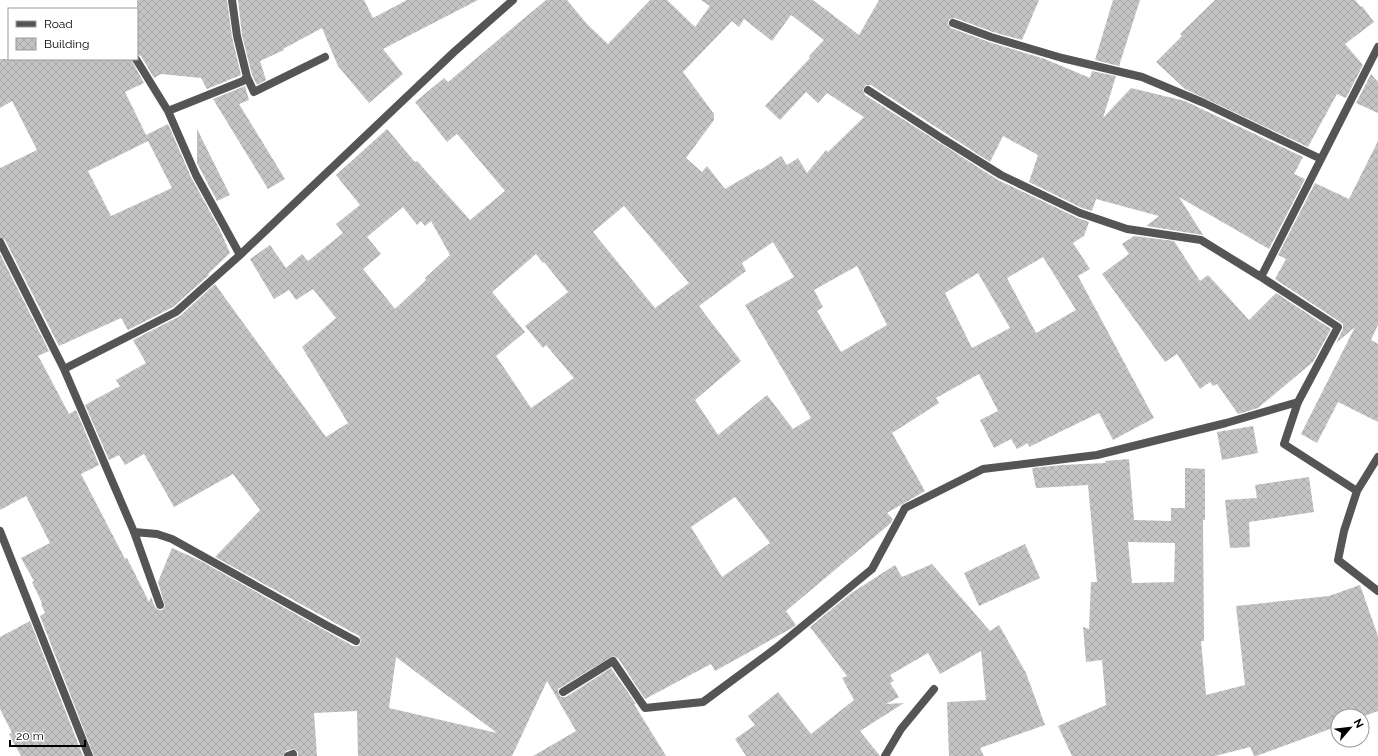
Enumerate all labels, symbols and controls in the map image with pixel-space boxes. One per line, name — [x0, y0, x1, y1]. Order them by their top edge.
legend — [8, 8, 138, 60]
text: Road — [44, 17, 73, 31]
text: Building — [44, 37, 90, 51]
north arrow — [1330, 708, 1370, 748]
text: N — [1351, 717, 1366, 730]
scale bar — [10, 722, 85, 748]
text: 20 m — [16, 729, 44, 743]

